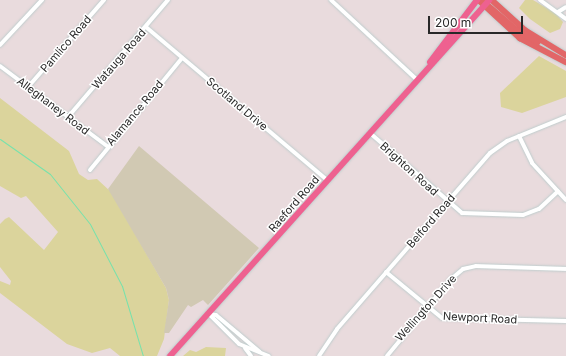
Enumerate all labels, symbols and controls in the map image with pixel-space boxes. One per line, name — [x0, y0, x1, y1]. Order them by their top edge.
scale bar — [430, 8, 525, 34]
street label: Pamlico Road — [38, 13, 94, 75]
text: 200 m — [435, 15, 471, 30]
street label: Watauga Road — [89, 26, 149, 92]
street label: Alleghaney Road — [14, 74, 92, 138]
street label: Scotland Drive — [204, 75, 270, 133]
street label: Alamance Road — [104, 78, 166, 148]
street label: Brighton Road — [377, 139, 441, 199]
street label: Raeford Road — [266, 173, 322, 235]
street label: Belford Road — [404, 191, 458, 251]
street label: Wellington Drive — [393, 272, 459, 344]
street label: Newport Road — [443, 309, 517, 327]

